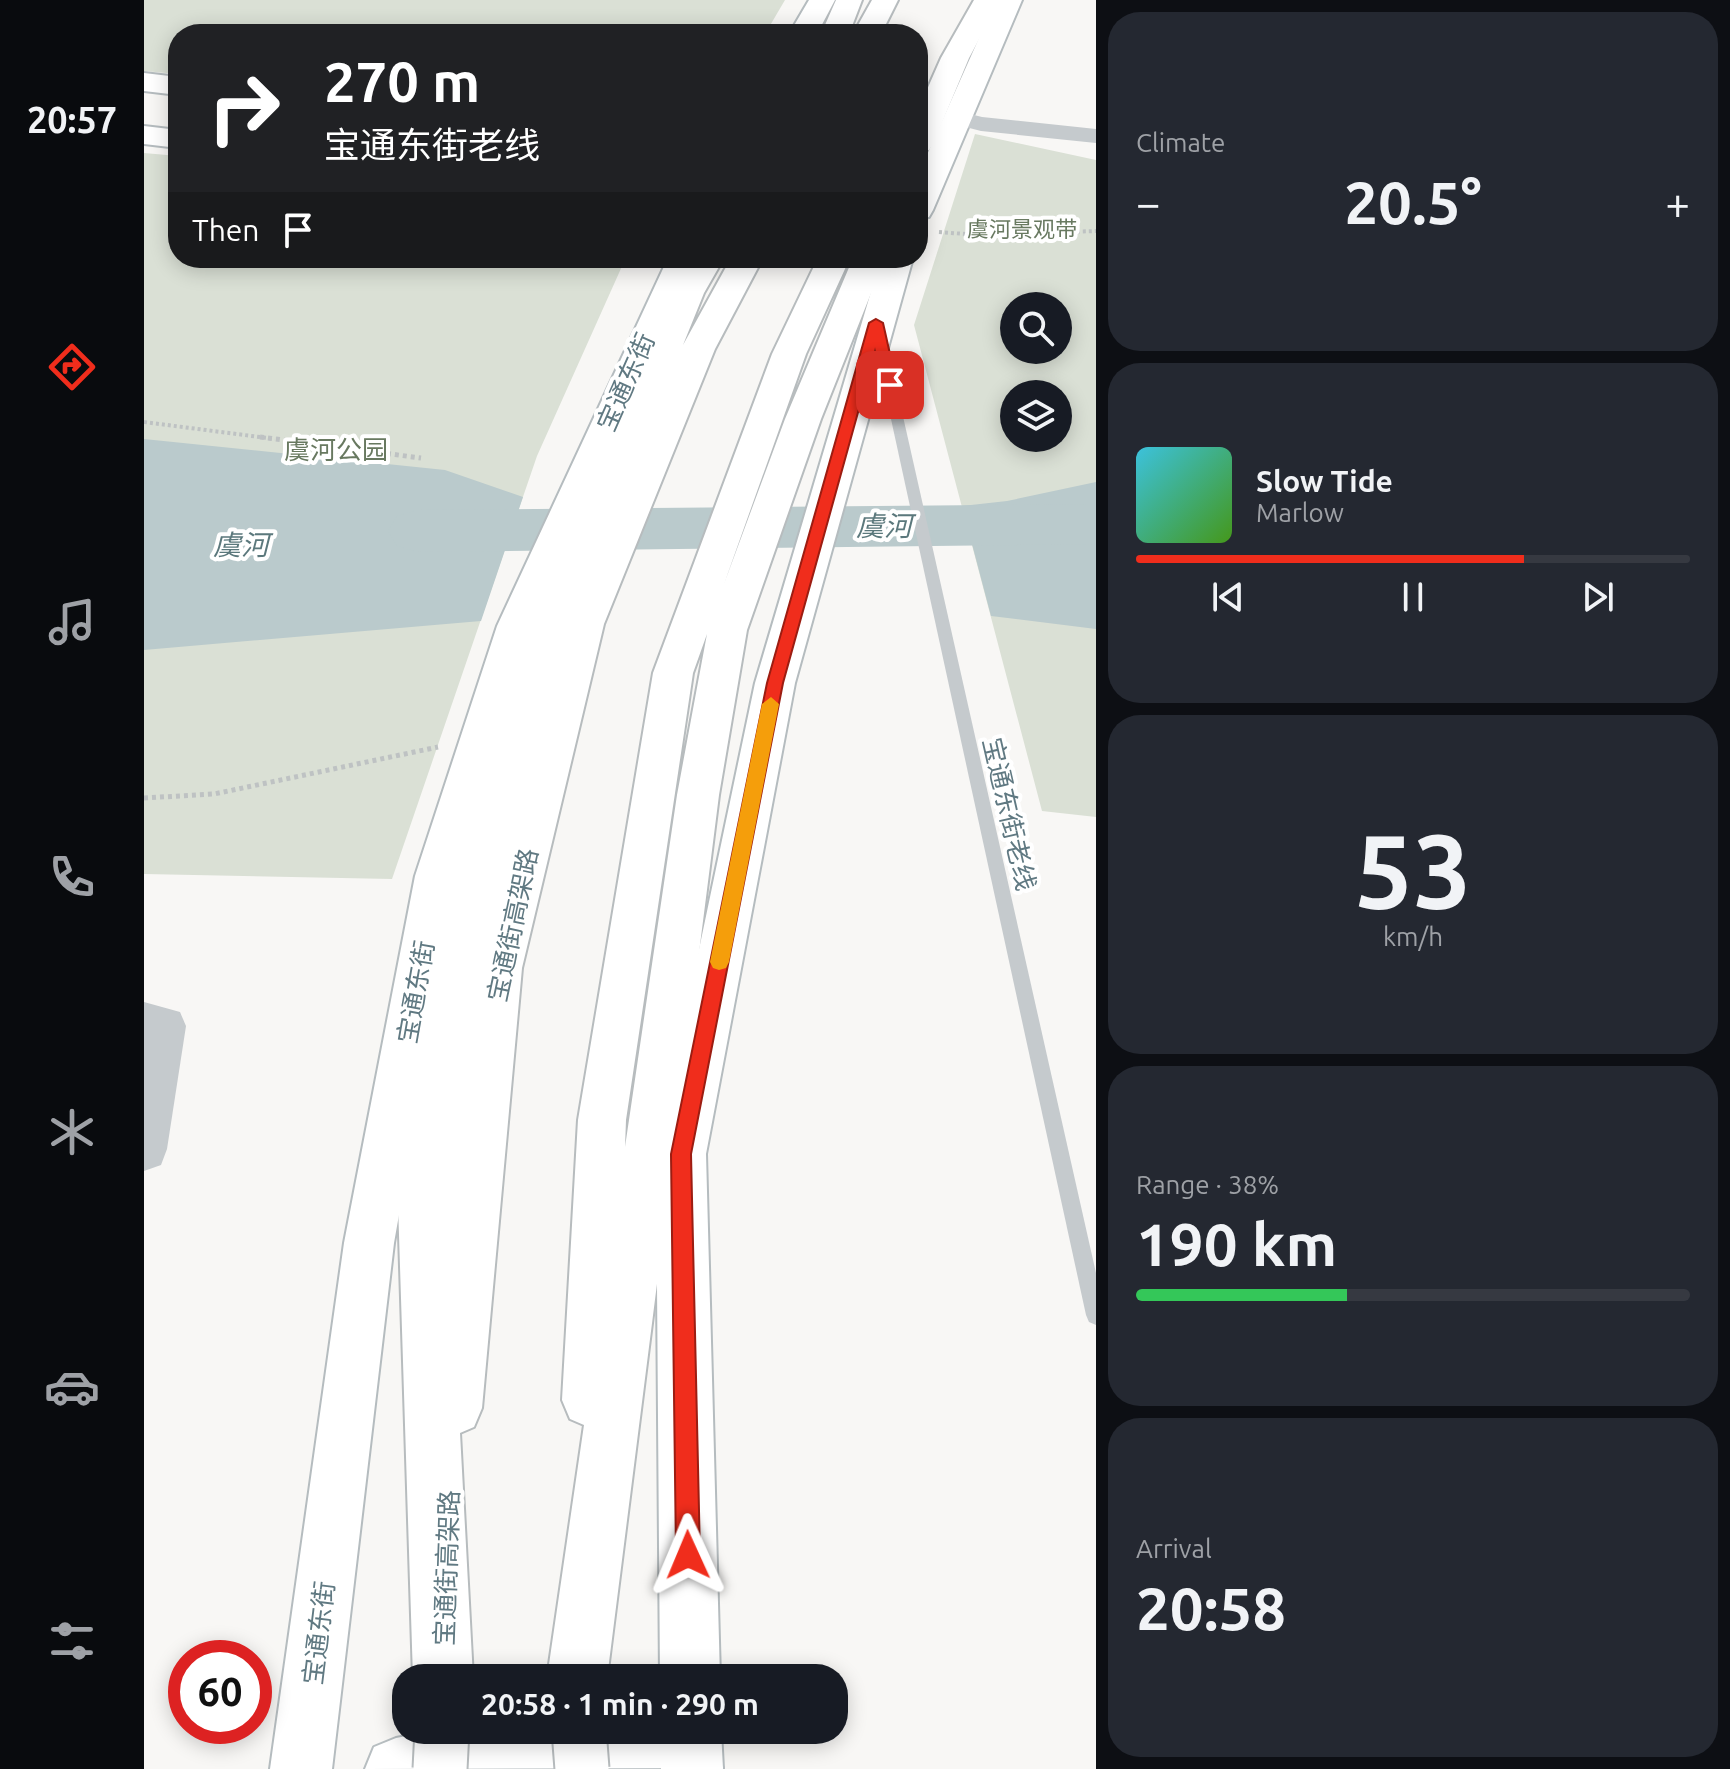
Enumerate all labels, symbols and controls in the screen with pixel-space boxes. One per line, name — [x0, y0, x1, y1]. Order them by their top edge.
text: 270 m — [324, 50, 480, 113]
icon: right — [192, 56, 296, 160]
text: 20:57 — [27, 99, 117, 140]
text: 宝通东街老线 — [324, 124, 540, 165]
text: Climate — [1136, 128, 1225, 157]
text: 20.5° — [1344, 168, 1482, 235]
text: − — [1136, 178, 1161, 227]
text: + — [1665, 178, 1690, 227]
icon: arrive — [276, 208, 320, 252]
text: Then — [192, 213, 260, 247]
park label: 虞河景观带 — [967, 216, 1077, 241]
map controls — [1000, 292, 1072, 452]
button: search — [1000, 292, 1072, 364]
street label: 宝通东街 — [591, 328, 660, 435]
icon: directions — [44, 339, 100, 395]
pin — [856, 351, 924, 419]
icon: arrive — [868, 363, 912, 407]
button: layers — [1000, 380, 1072, 452]
park label: 虞河公园 — [284, 435, 388, 464]
text: Slow Tide — [1256, 464, 1393, 498]
text: Marlow — [1256, 498, 1344, 527]
water label: 虞河 — [856, 510, 917, 541]
water label: 虞河 — [213, 529, 274, 560]
icon: previous — [1206, 575, 1250, 619]
icon: pause — [1391, 575, 1435, 619]
icon: next — [1576, 575, 1620, 619]
icon: music — [44, 594, 100, 650]
street label: 宝通东街老线 — [978, 735, 1041, 893]
text: 53 — [1354, 811, 1472, 928]
street label: 宝通街高架路 — [482, 846, 543, 1004]
icon: phone — [44, 849, 100, 905]
text: km/h — [1383, 922, 1443, 951]
street label: 宝通东街 — [392, 938, 439, 1046]
icon: climate — [44, 1104, 100, 1160]
text: Range · 38% — [1136, 1170, 1279, 1199]
text: 190 km — [1136, 1210, 1337, 1277]
icon: car — [44, 1359, 100, 1415]
street label: 宝通街高架路 — [429, 1490, 464, 1646]
position arrow — [646, 1513, 730, 1597]
text: Arrival — [1136, 1534, 1212, 1563]
text: 20:58 — [1136, 1574, 1286, 1641]
street label: 宝通东街 — [298, 1580, 339, 1686]
icon: filters — [44, 1613, 100, 1669]
speed limit sign: 60 — [168, 1640, 272, 1744]
text: 20:58 · 1 min · 290 m — [481, 1687, 759, 1721]

